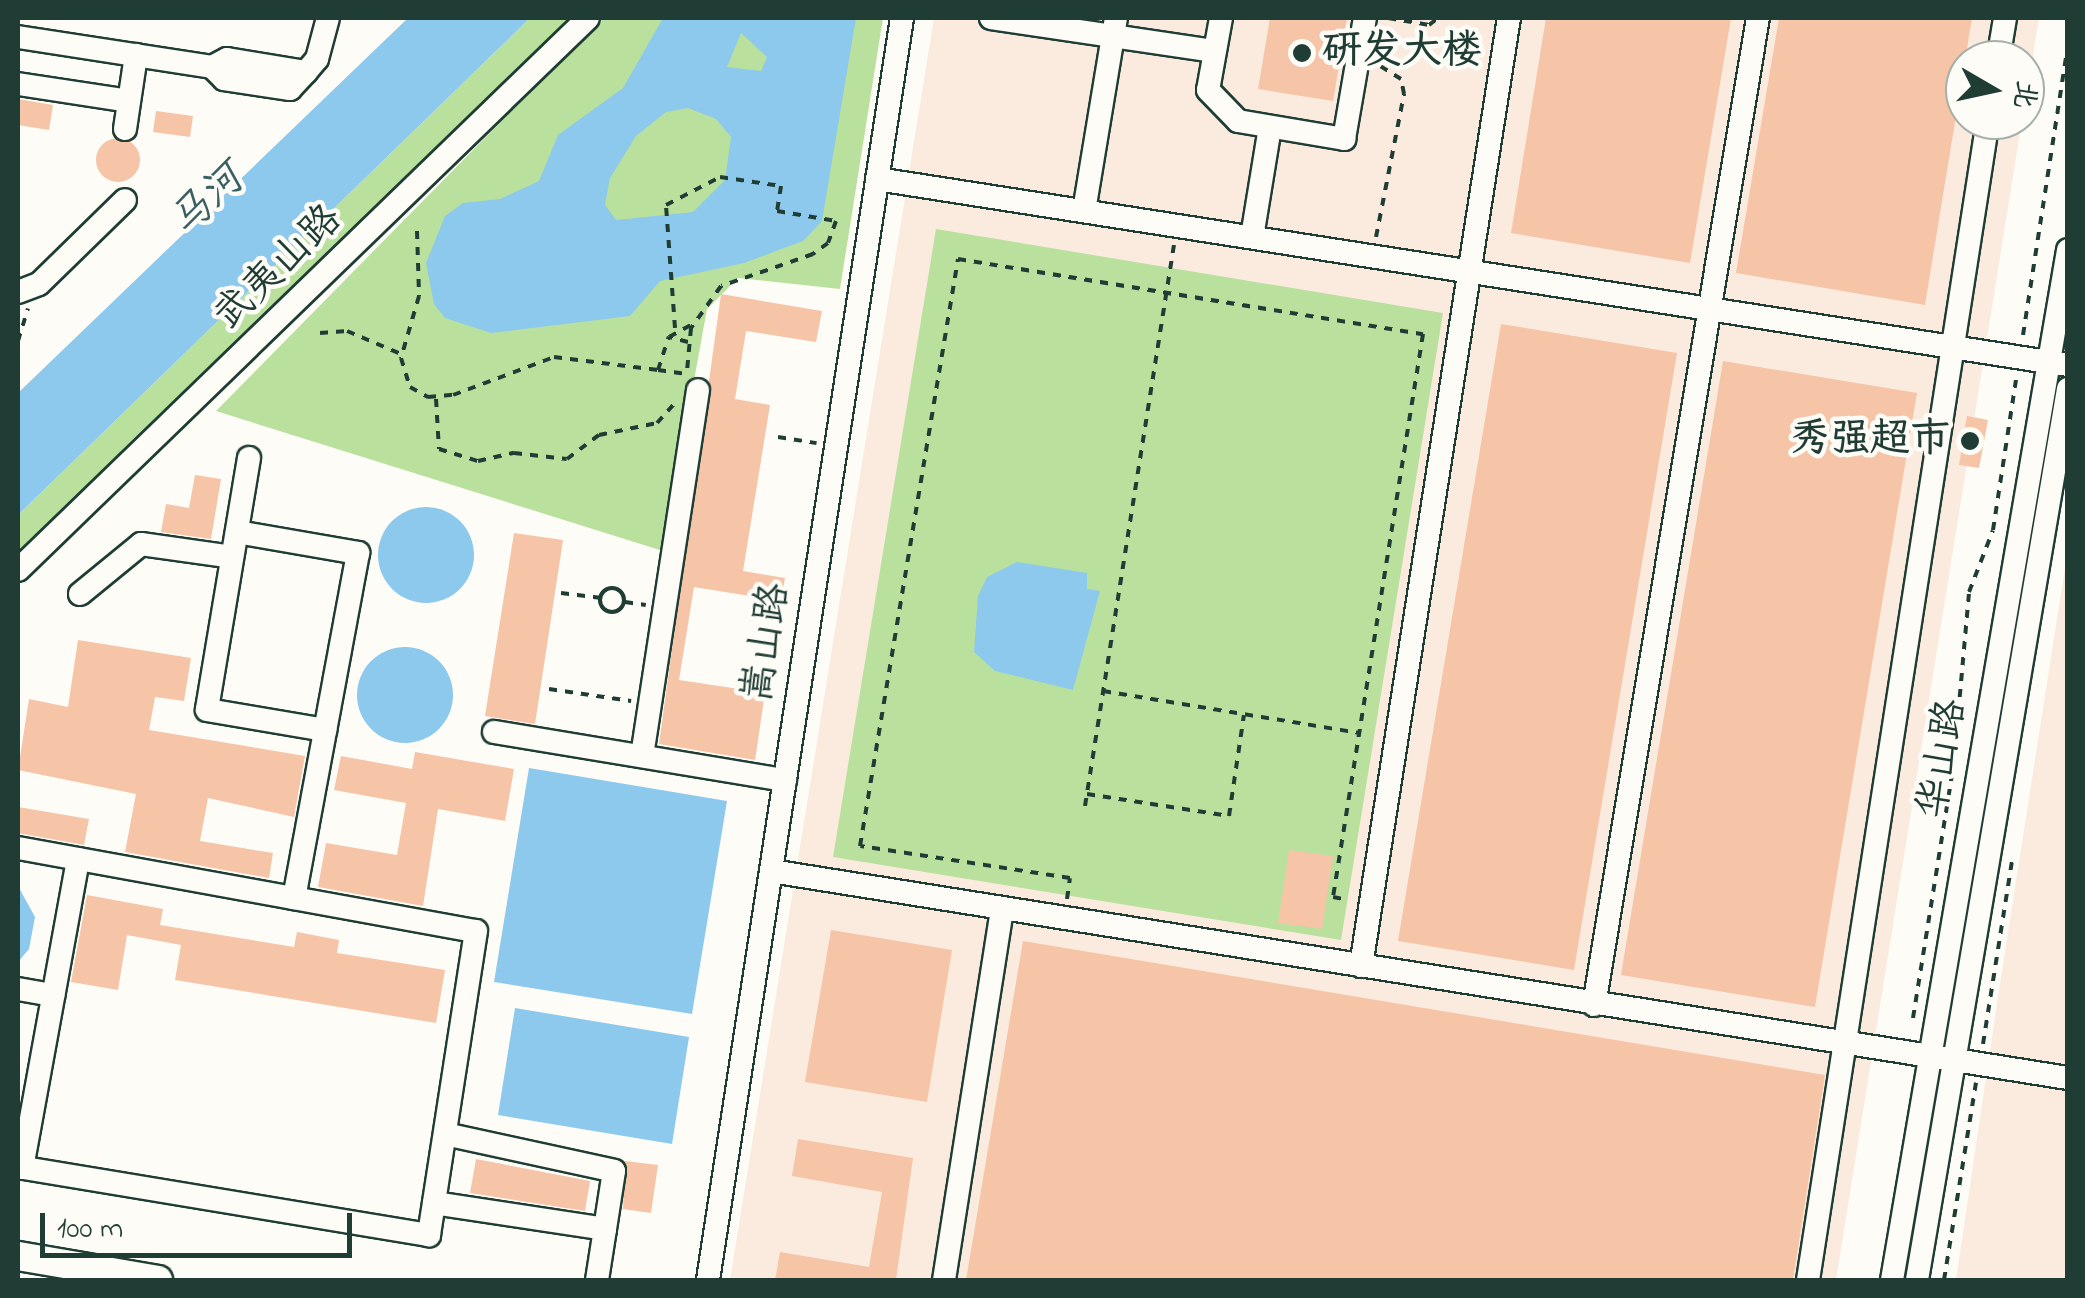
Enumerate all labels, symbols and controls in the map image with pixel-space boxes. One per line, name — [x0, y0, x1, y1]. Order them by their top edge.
place label: 研发大楼 — [1322, 29, 1482, 77]
north arrow — [1945, 40, 2045, 140]
marker: 研发大楼 — [1291, 42, 1313, 64]
text: 北 — [2001, 77, 2046, 111]
water label: 马河 — [160, 155, 256, 249]
street label: 武夷山路 — [205, 196, 353, 342]
place label: 秀强超市 — [1790, 417, 1950, 465]
marker: 秀强超市 — [1959, 430, 1981, 452]
street label: 嵩山路 — [735, 580, 801, 706]
street label: 华山路 — [1910, 696, 1978, 822]
scale bar — [45, 1193, 358, 1255]
text: 100 m — [57, 1208, 123, 1252]

